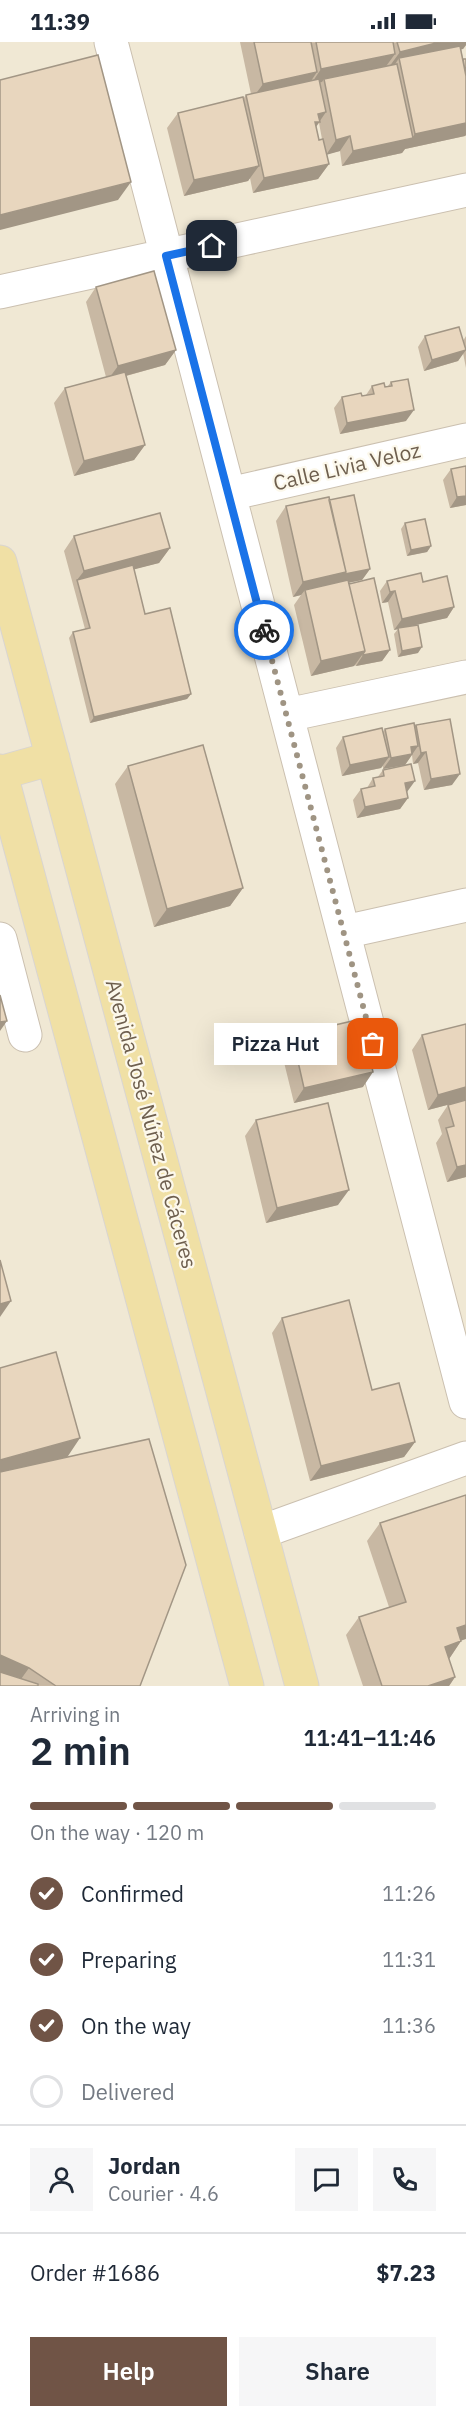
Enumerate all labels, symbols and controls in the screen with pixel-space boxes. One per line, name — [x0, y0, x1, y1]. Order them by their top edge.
text: 11:39 — [30, 7, 90, 36]
pin — [186, 220, 237, 271]
icon: home — [195, 229, 228, 262]
street label: Calle Livia Veloz — [270, 435, 423, 497]
courier — [234, 600, 294, 660]
icon: bike — [248, 614, 281, 647]
street label: Avenida José Núñez de Cáceres — [100, 976, 204, 1272]
pin — [347, 1018, 398, 1069]
callout: Pizza Hut — [214, 1023, 337, 1065]
icon: bag — [356, 1027, 389, 1060]
text: Pizza Hut — [232, 1030, 319, 1057]
text: Arriving in — [30, 1701, 120, 1728]
text: 11:41–11:46 — [303, 1723, 436, 1752]
text: 2 min — [30, 1725, 131, 1776]
text: On the way · 120 m — [30, 1819, 204, 1846]
icon: check — [30, 1877, 63, 1910]
text: Confirmed — [81, 1879, 184, 1908]
text: 11:26 — [382, 1880, 436, 1907]
icon: check — [30, 1943, 63, 1976]
text: Preparing — [81, 1945, 176, 1974]
text: 11:31 — [382, 1946, 436, 1973]
icon: check — [30, 2009, 63, 2042]
text: On the way — [81, 2011, 191, 2040]
text: 11:36 — [382, 2012, 436, 2039]
text: Delivered — [81, 2077, 175, 2106]
button: person — [30, 2148, 93, 2211]
button: chat — [295, 2148, 358, 2211]
button: phone — [373, 2148, 436, 2211]
text: Jordan — [108, 2151, 181, 2180]
text: Courier · 4.6 — [108, 2180, 219, 2207]
text: Order #1686 — [30, 2258, 160, 2287]
text: $7.23 — [376, 2258, 436, 2287]
button: Help — [30, 2337, 227, 2406]
button: Share — [239, 2337, 436, 2406]

